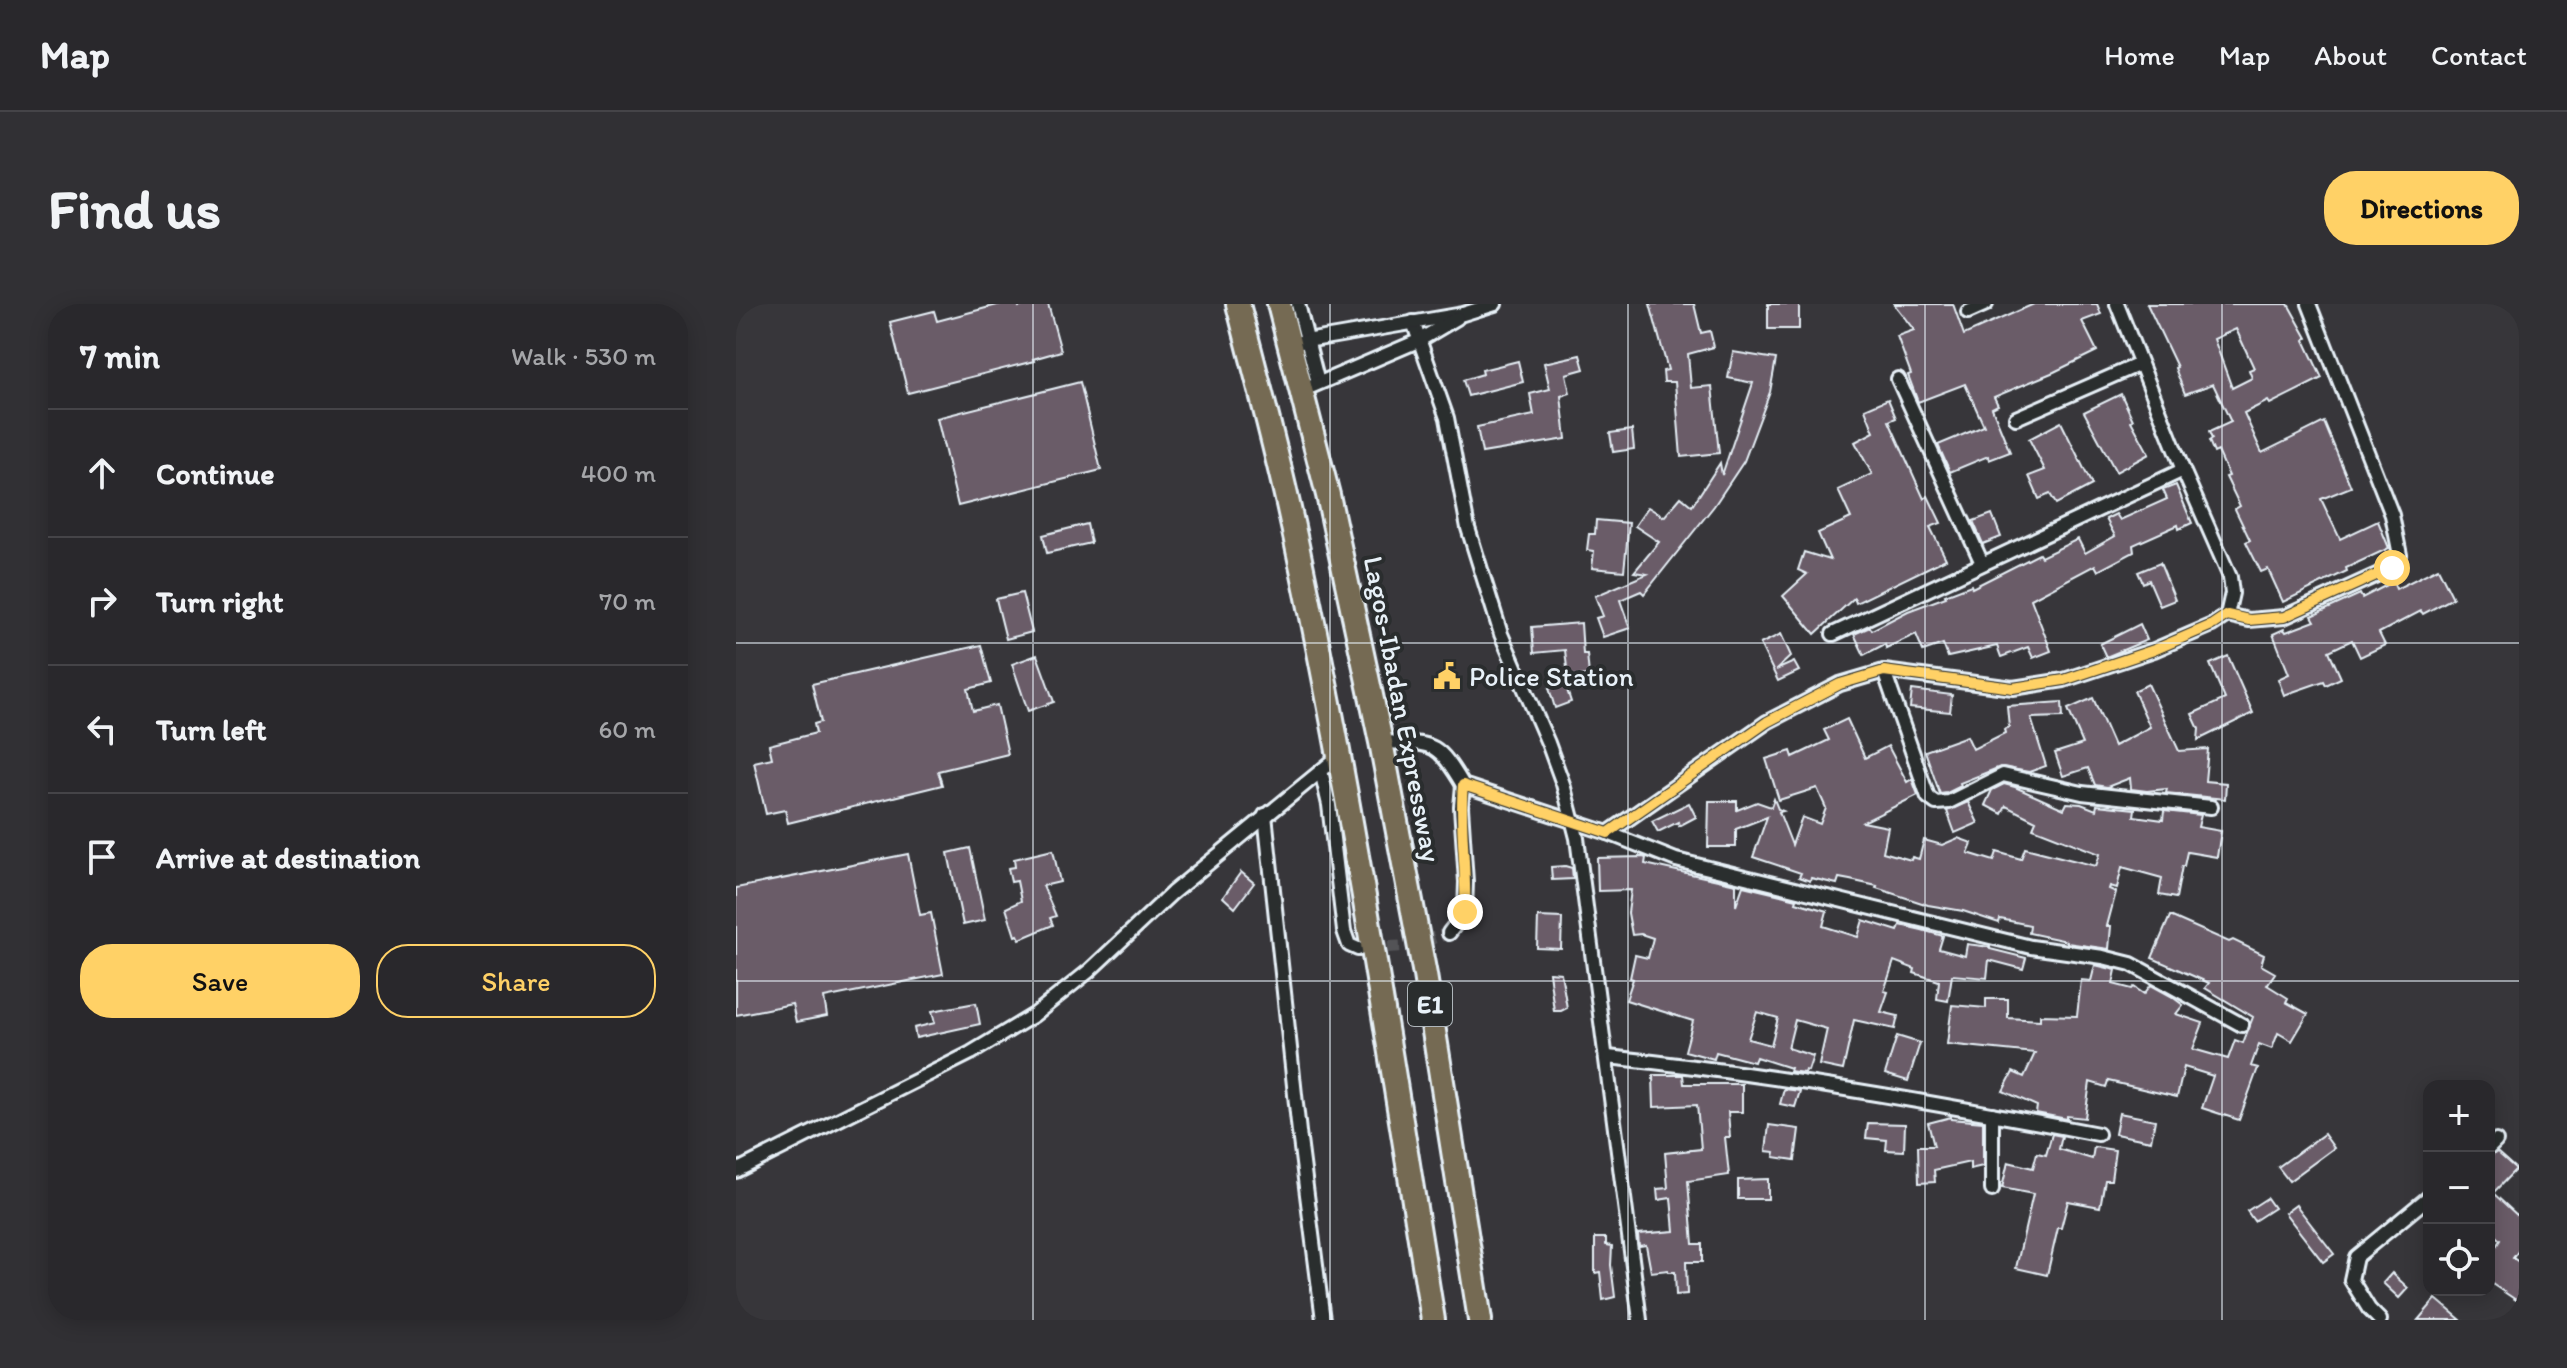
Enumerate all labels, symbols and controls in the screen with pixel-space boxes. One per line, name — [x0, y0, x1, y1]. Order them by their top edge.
text: Map — [40, 32, 110, 78]
text: Home — [2104, 38, 2175, 72]
text: Map — [2219, 38, 2270, 72]
text: About — [2314, 38, 2387, 72]
text: Contact — [2431, 38, 2527, 72]
button: Directions — [2324, 171, 2519, 245]
text: Find us — [48, 175, 221, 242]
text: 7 min — [80, 336, 160, 377]
text: Walk · 530 m — [511, 340, 656, 372]
icon: ahead — [80, 451, 124, 495]
text: Continue — [156, 455, 275, 492]
text: 400 m — [581, 457, 656, 489]
route start — [2374, 550, 2410, 586]
street label: Lagos-Ibadan Expressway — [1357, 553, 1449, 865]
icon: right — [80, 579, 124, 623]
text: Turn right — [156, 583, 284, 620]
text: 70 m — [599, 585, 656, 617]
place label: Police Station — [1469, 659, 1634, 693]
public building icon: Police Station — [1432, 661, 1462, 691]
icon: left — [80, 707, 124, 751]
text: Turn left — [156, 711, 267, 748]
text: 60 m — [599, 713, 656, 745]
icon: arrive — [80, 835, 124, 879]
text: Arrive at destination — [156, 839, 420, 876]
route end — [1447, 894, 1483, 930]
button: Save — [80, 944, 360, 1018]
button: Share — [376, 944, 656, 1018]
road number: E1 — [1408, 982, 1452, 1026]
map controls — [2423, 1080, 2495, 1296]
button: + — [2423, 1080, 2495, 1152]
button: − — [2423, 1152, 2495, 1224]
button: locate — [2423, 1224, 2495, 1296]

